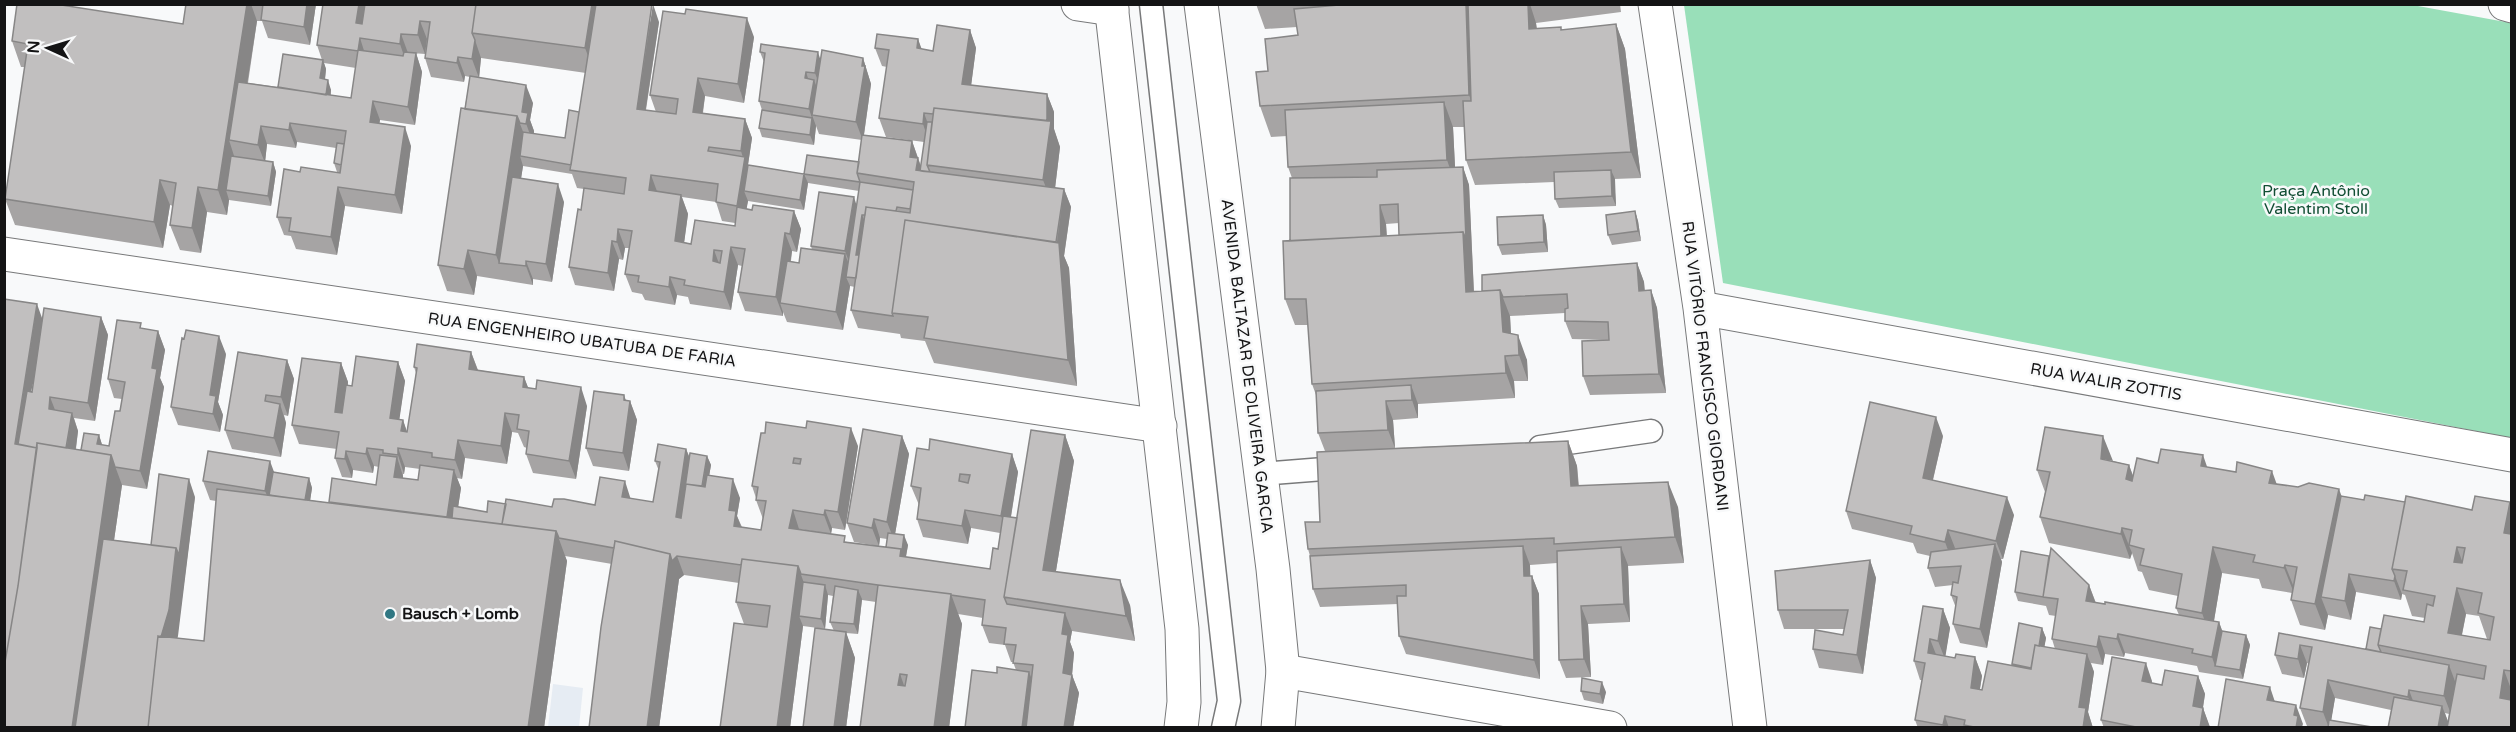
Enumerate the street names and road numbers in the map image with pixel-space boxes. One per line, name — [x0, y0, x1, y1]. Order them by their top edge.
street label: AVENIDA BALTAZAR DE OLIVEIRA GARCIA — [1217, 198, 1277, 534]
street label: RUA VITÓRIO FRANCISCO GIORDANI — [1677, 220, 1733, 512]
street label: RUA ENGENHEIRO UBATUBA DE FARIA — [427, 308, 738, 372]
street label: RUA WALIR ZOTTIS — [2029, 359, 2183, 405]

